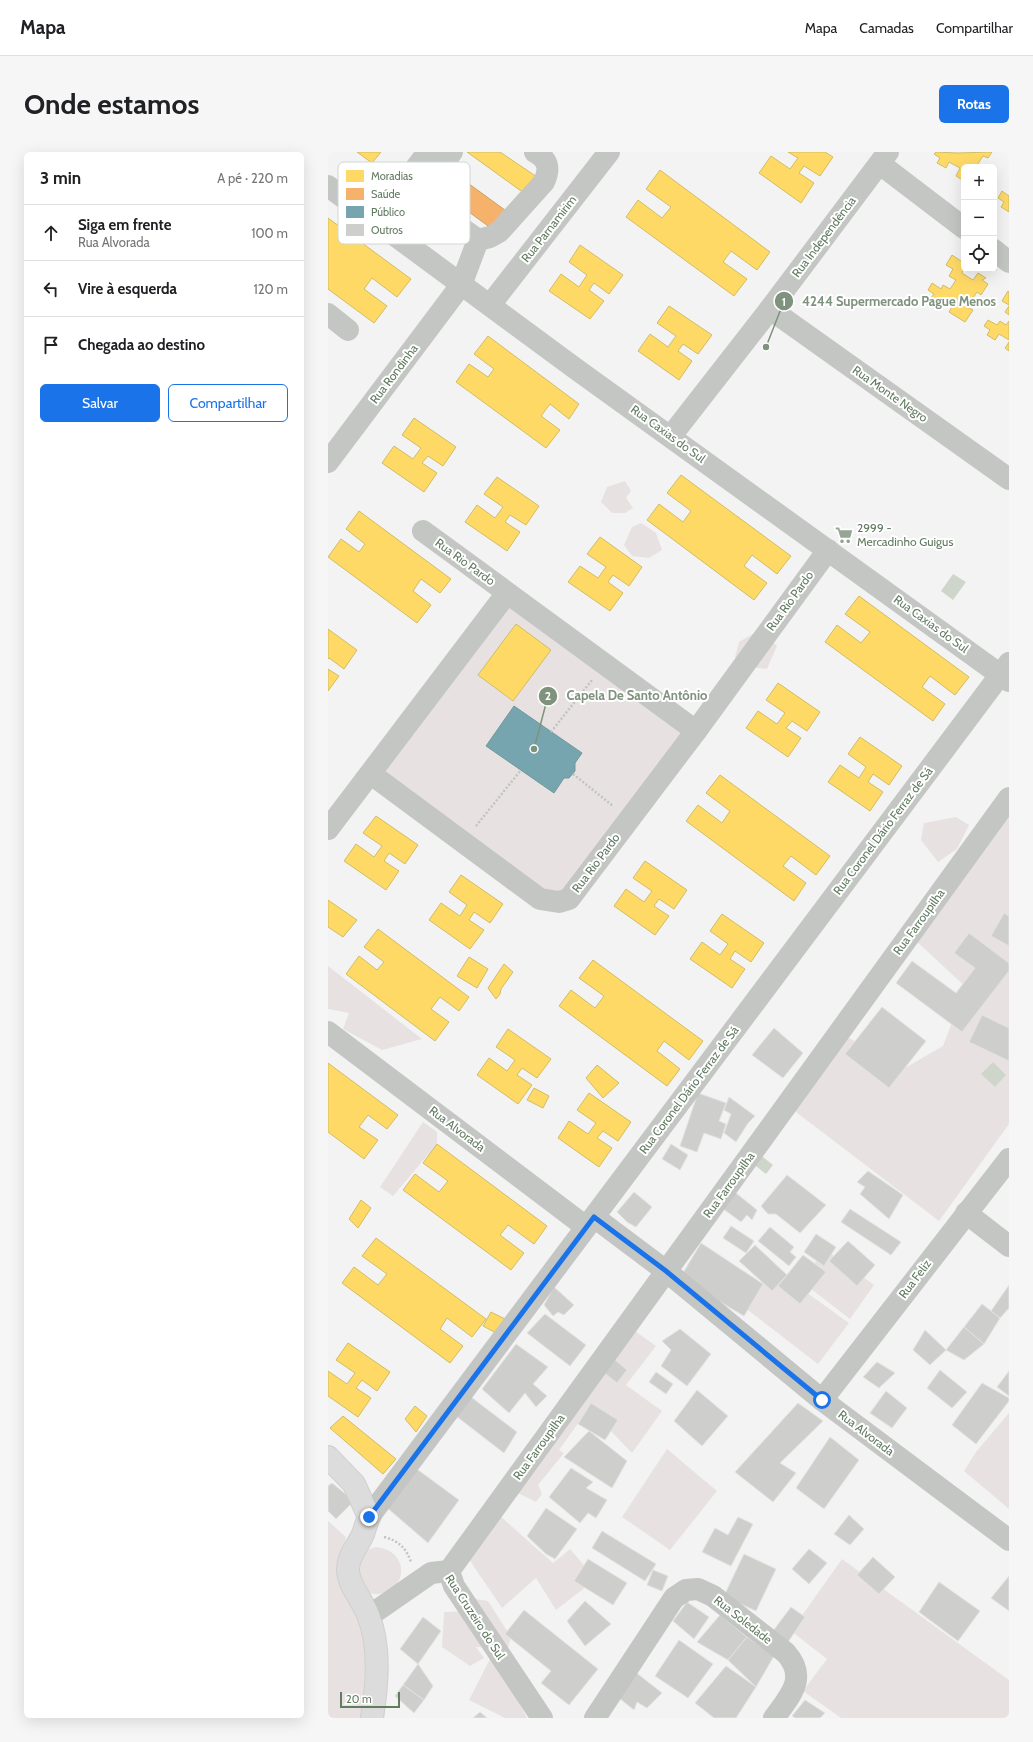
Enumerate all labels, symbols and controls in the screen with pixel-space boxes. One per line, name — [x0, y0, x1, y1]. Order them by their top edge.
text: Mapa — [20, 16, 66, 39]
text: Mapa — [805, 19, 837, 37]
text: Camadas — [859, 19, 914, 37]
text: Compartilhar — [936, 19, 1013, 37]
button: Rotas — [939, 85, 1009, 123]
text: Onde estamos — [24, 87, 199, 121]
legend — [338, 162, 470, 244]
map controls — [961, 164, 997, 272]
button: + — [961, 164, 997, 200]
text: 3 min — [40, 168, 81, 188]
text: Moradias — [371, 169, 413, 183]
text: A pé · 220 m — [217, 170, 288, 186]
text: Saúde — [371, 187, 401, 201]
street label: Rua Parnamirim — [518, 192, 579, 265]
street label: Rua Independência — [788, 193, 859, 280]
button: − — [961, 200, 997, 236]
text: Público — [371, 205, 405, 219]
text: Siga em frente — [78, 216, 171, 234]
icon: ahead — [40, 222, 62, 244]
text: Outros — [371, 223, 403, 237]
text: 100 m — [251, 225, 288, 241]
text: Rua Alvorada — [78, 234, 150, 250]
button: locate — [961, 236, 997, 272]
icon: left — [40, 278, 62, 300]
text: Vire à esquerda — [78, 280, 177, 298]
text: 120 m — [254, 281, 288, 297]
callout: 4244 Supermercado Pague Menos — [774, 289, 1004, 314]
text: 4244 Supermercado Pague Menos — [802, 293, 997, 309]
text: 1 — [782, 294, 786, 309]
icon: arrive — [40, 334, 62, 356]
text: Chegada ao destino — [78, 336, 205, 354]
street label: Rua Rondinha — [366, 341, 421, 406]
street label: Rua Monte Negro — [850, 362, 931, 425]
button: Salvar — [40, 384, 160, 422]
button: Compartilhar — [168, 384, 288, 422]
street label: Rua Caxias do Sul — [628, 401, 709, 466]
place label: 2999 - Mercadinho Guigus — [857, 520, 953, 549]
supermarket icon: 2999 - Mercadinho Guigus — [834, 525, 854, 545]
street label: Rua Rio Pardo — [432, 535, 498, 589]
street label: Rua Rio Pardo — [763, 568, 817, 634]
street label: Rua Caxias do Sul — [891, 591, 972, 656]
callout: Capela De Santo Antônio — [538, 683, 715, 708]
text: Capela De Santo Antônio — [567, 687, 708, 703]
text: 2 — [545, 688, 551, 703]
street label: Rua Coronel Dário Ferraz de Sá — [830, 764, 936, 898]
street label: Rua Rio Pardo — [568, 830, 623, 895]
street label: Rua Farroupilha — [890, 886, 948, 958]
street label: Rua Coronel Dário Ferraz de Sá — [636, 1023, 742, 1157]
street label: Rua Alvorada — [426, 1103, 488, 1155]
street label: Rua Farroupilha — [700, 1149, 758, 1221]
street label: Rua Feliz — [895, 1256, 934, 1301]
route start — [813, 1391, 831, 1409]
street label: Rua Alvorada — [835, 1407, 897, 1459]
street label: Rua Farroupilha — [510, 1411, 568, 1483]
route end — [360, 1508, 378, 1526]
street label: Rua Cruzeiro do Sul — [442, 1571, 509, 1662]
street label: Rua Soledade — [711, 1592, 775, 1647]
scale bar — [340, 1690, 400, 1709]
text: 20 m — [346, 1692, 372, 1706]

